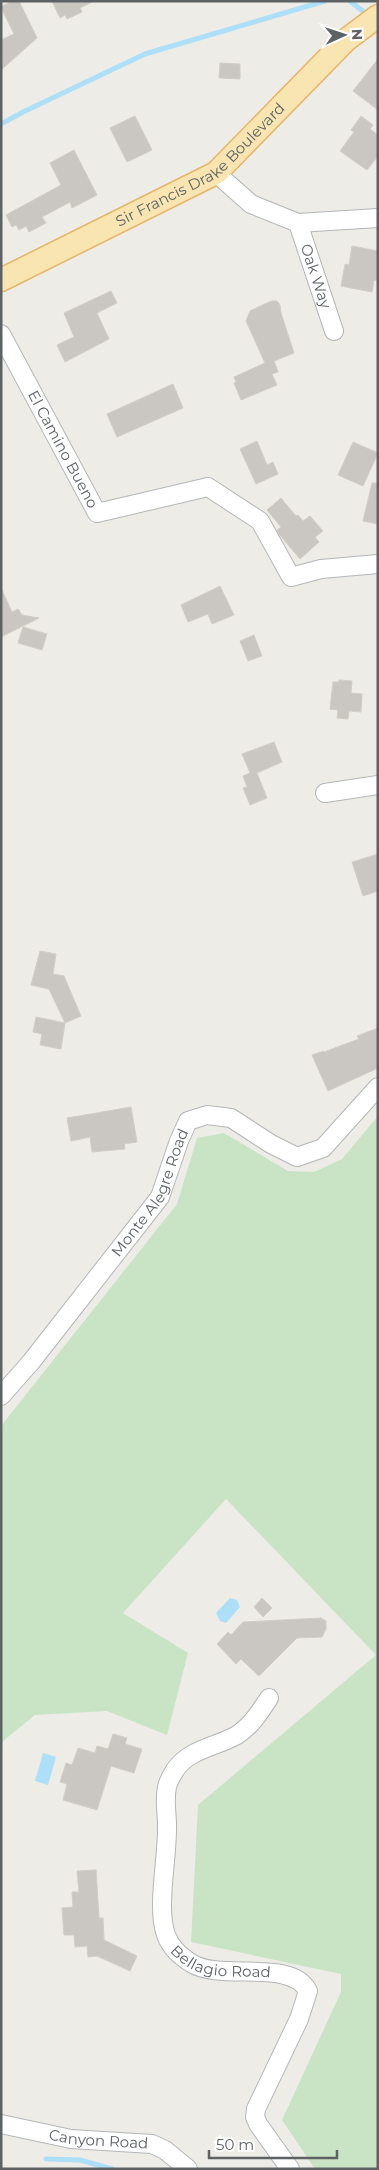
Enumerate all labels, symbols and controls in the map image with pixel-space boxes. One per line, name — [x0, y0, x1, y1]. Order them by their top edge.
north arrow — [319, 10, 369, 60]
text: N — [348, 28, 366, 40]
street label: Sir Francis Drake Boulevard — [112, 98, 289, 230]
street label: Oak Way — [297, 241, 336, 312]
street label: El Camino Bueno — [24, 387, 103, 511]
street label: Monte Alegre Road — [107, 1125, 192, 1260]
street label: Bellagio Road — [167, 1941, 271, 1981]
street label: Canyon Road — [47, 2125, 149, 2153]
scale bar — [209, 2128, 336, 2160]
text: 50 m — [216, 2135, 254, 2154]

